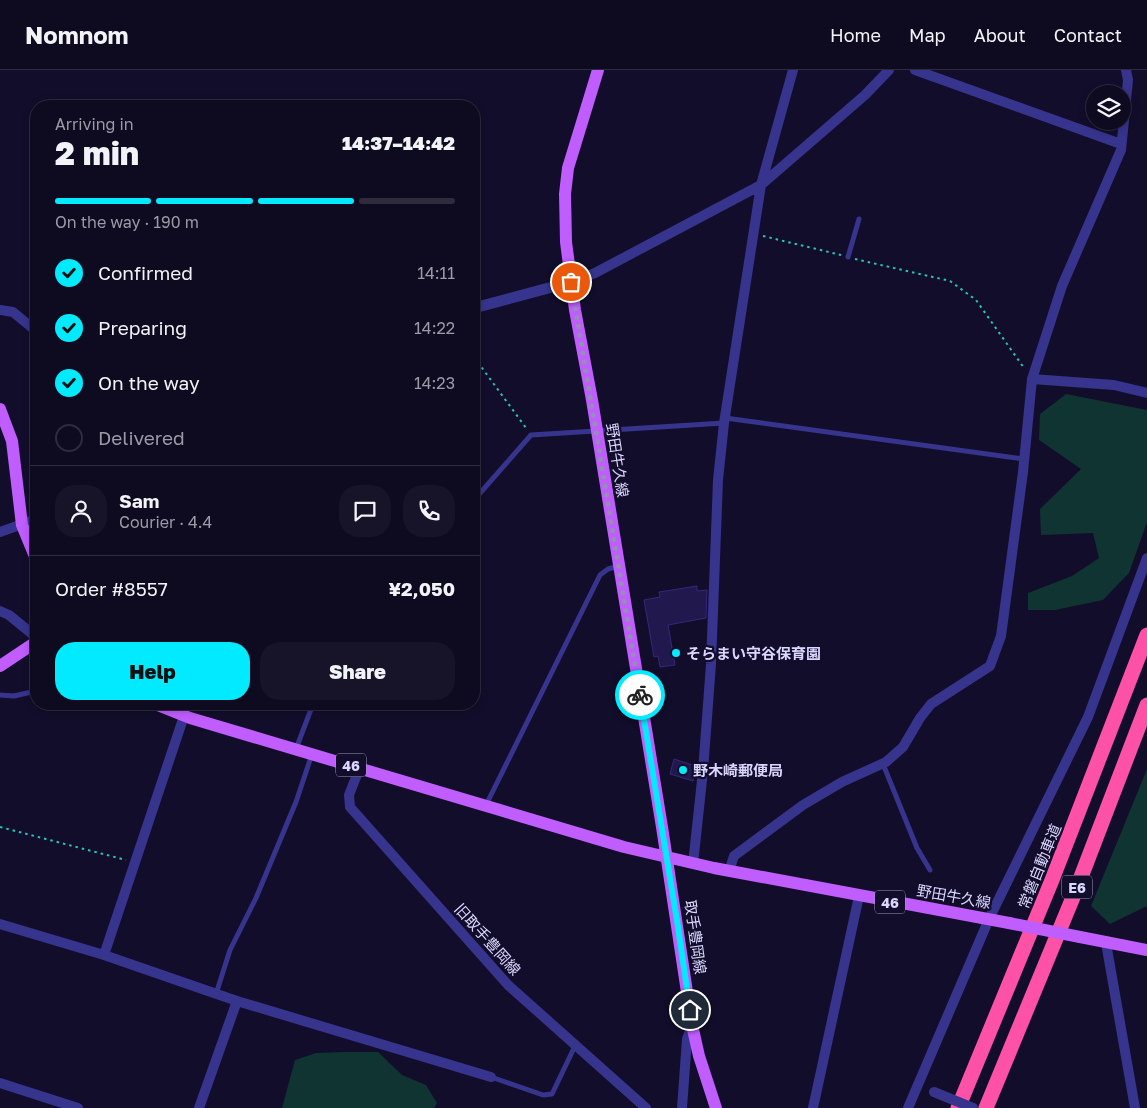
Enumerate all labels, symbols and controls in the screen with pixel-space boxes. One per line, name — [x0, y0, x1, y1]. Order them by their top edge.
text: Nomnom — [25, 20, 129, 49]
text: Home — [830, 24, 881, 46]
text: Map — [909, 24, 946, 46]
text: About — [974, 24, 1026, 46]
text: Contact — [1054, 24, 1122, 46]
map controls — [1086, 85, 1131, 130]
button: layers — [1086, 85, 1131, 130]
text: Arriving in — [55, 114, 134, 134]
text: 14:37–14:42 — [342, 131, 455, 154]
text: 2 min — [55, 134, 139, 172]
text: On the way · 190 m — [55, 212, 199, 232]
icon: check — [55, 259, 83, 287]
text: Confirmed — [98, 261, 193, 284]
pin — [550, 261, 592, 303]
text: 14:11 — [417, 263, 455, 283]
icon: bag — [557, 268, 585, 296]
icon: check — [55, 314, 83, 342]
text: Preparing — [98, 316, 187, 339]
text: 14:22 — [414, 318, 455, 338]
icon: check — [55, 369, 83, 397]
text: On the way — [98, 371, 200, 394]
text: 14:23 — [414, 373, 455, 393]
street label: 野田牛久線 — [603, 422, 633, 498]
text: Delivered — [98, 426, 185, 449]
button: person — [55, 485, 107, 537]
button: chat — [339, 485, 391, 537]
button: phone — [403, 485, 455, 537]
text: Sam — [119, 489, 159, 512]
text: Courier · 4.4 — [119, 512, 212, 532]
text: Order #8557 — [55, 577, 168, 600]
text: ¥2,050 — [388, 577, 455, 600]
button: Help — [55, 642, 250, 700]
button: Share — [260, 642, 455, 700]
place label: そらまい守谷保育園 — [686, 644, 821, 662]
marker: そらまい守谷保育園 — [670, 647, 682, 659]
courier — [615, 670, 665, 720]
icon: bike — [626, 681, 654, 709]
road number: 46 — [336, 754, 366, 776]
place label: 野木崎郵便局 — [693, 761, 783, 779]
marker: 野木崎郵便局 — [677, 764, 689, 776]
street label: 常磐自動車道 — [1014, 821, 1064, 911]
road number: E6 — [1062, 876, 1092, 899]
street label: 野田牛久線 — [915, 881, 993, 911]
road number: 46 — [875, 890, 905, 914]
street label: 取手豊岡線 — [682, 899, 710, 975]
street label: 旧取手豊岡線 — [451, 900, 525, 978]
pin — [669, 989, 711, 1031]
icon: home — [676, 996, 704, 1024]

